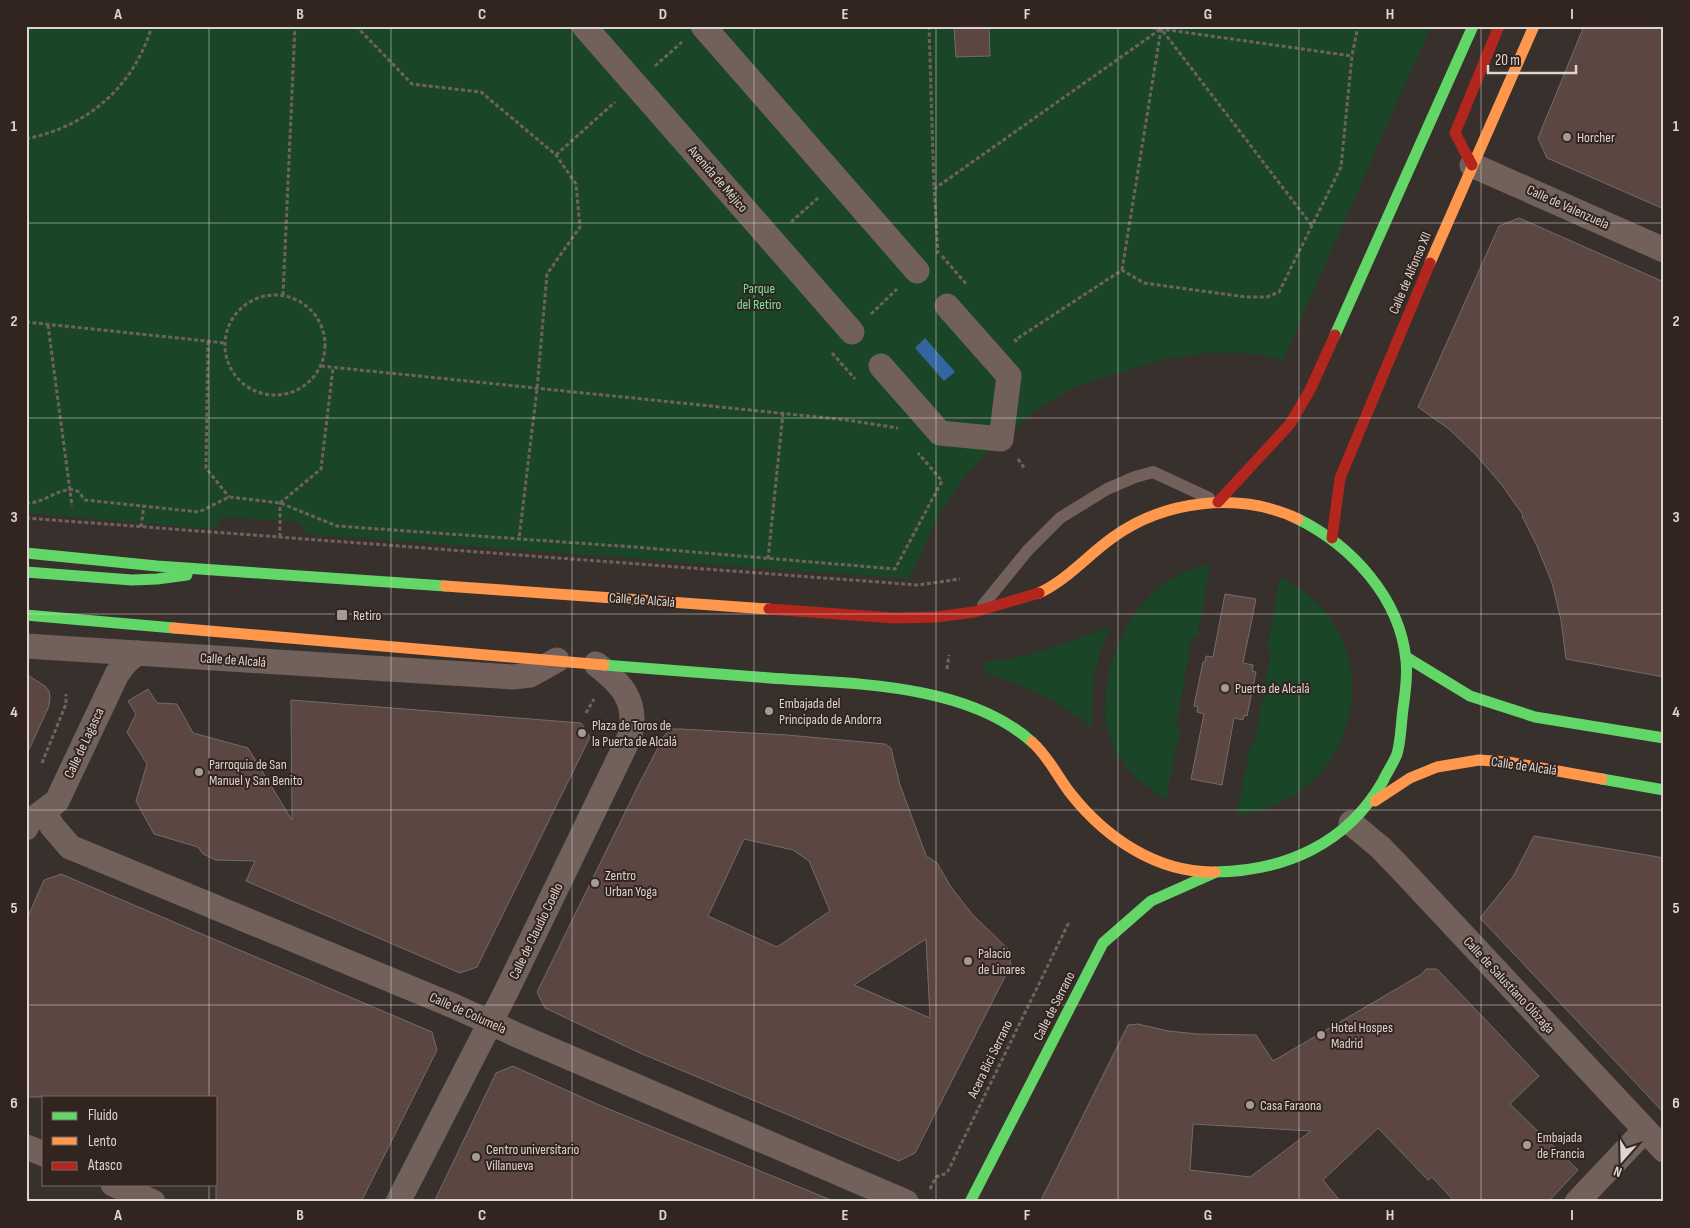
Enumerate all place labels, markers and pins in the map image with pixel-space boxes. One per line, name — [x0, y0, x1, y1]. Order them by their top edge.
place label: Horcher — [1577, 129, 1615, 146]
marker: Horcher — [1561, 131, 1573, 143]
place label: Retiro — [353, 607, 382, 624]
marker: Retiro — [335, 608, 349, 622]
place label: Puerta de Alcalá — [1235, 680, 1310, 697]
marker: Puerta de Alcalá — [1219, 682, 1231, 694]
place label: Embajada del Principado de Andorra — [779, 695, 882, 728]
marker: Embajada del Principado de Andorra — [763, 705, 775, 717]
place label: Plaza de Toros de la Puerta de Alcalá — [592, 717, 677, 750]
marker: Plaza de Toros de la Puerta de Alcalá — [576, 727, 588, 739]
place label: Parroquia de San Manuel y San Benito — [209, 756, 303, 789]
marker: Parroquia de San Manuel y San Benito — [193, 766, 205, 778]
place label: Zentro Urban Yoga — [605, 867, 657, 900]
marker: Zentro Urban Yoga — [589, 877, 601, 889]
place label: Palacio de Linares — [978, 945, 1025, 978]
marker: Palacio de Linares — [962, 955, 974, 967]
place label: Hotel Hospes Madrid — [1331, 1019, 1393, 1052]
marker: Hotel Hospes Madrid — [1315, 1029, 1327, 1041]
place label: Casa Faraona — [1260, 1097, 1321, 1114]
marker: Casa Faraona — [1244, 1099, 1256, 1111]
place label: Embajada de Francia — [1537, 1129, 1585, 1162]
marker: Embajada de Francia — [1521, 1139, 1533, 1151]
place label: Centro universitario Villanueva — [486, 1141, 580, 1174]
marker: Centro universitario Villanueva — [470, 1151, 482, 1163]

